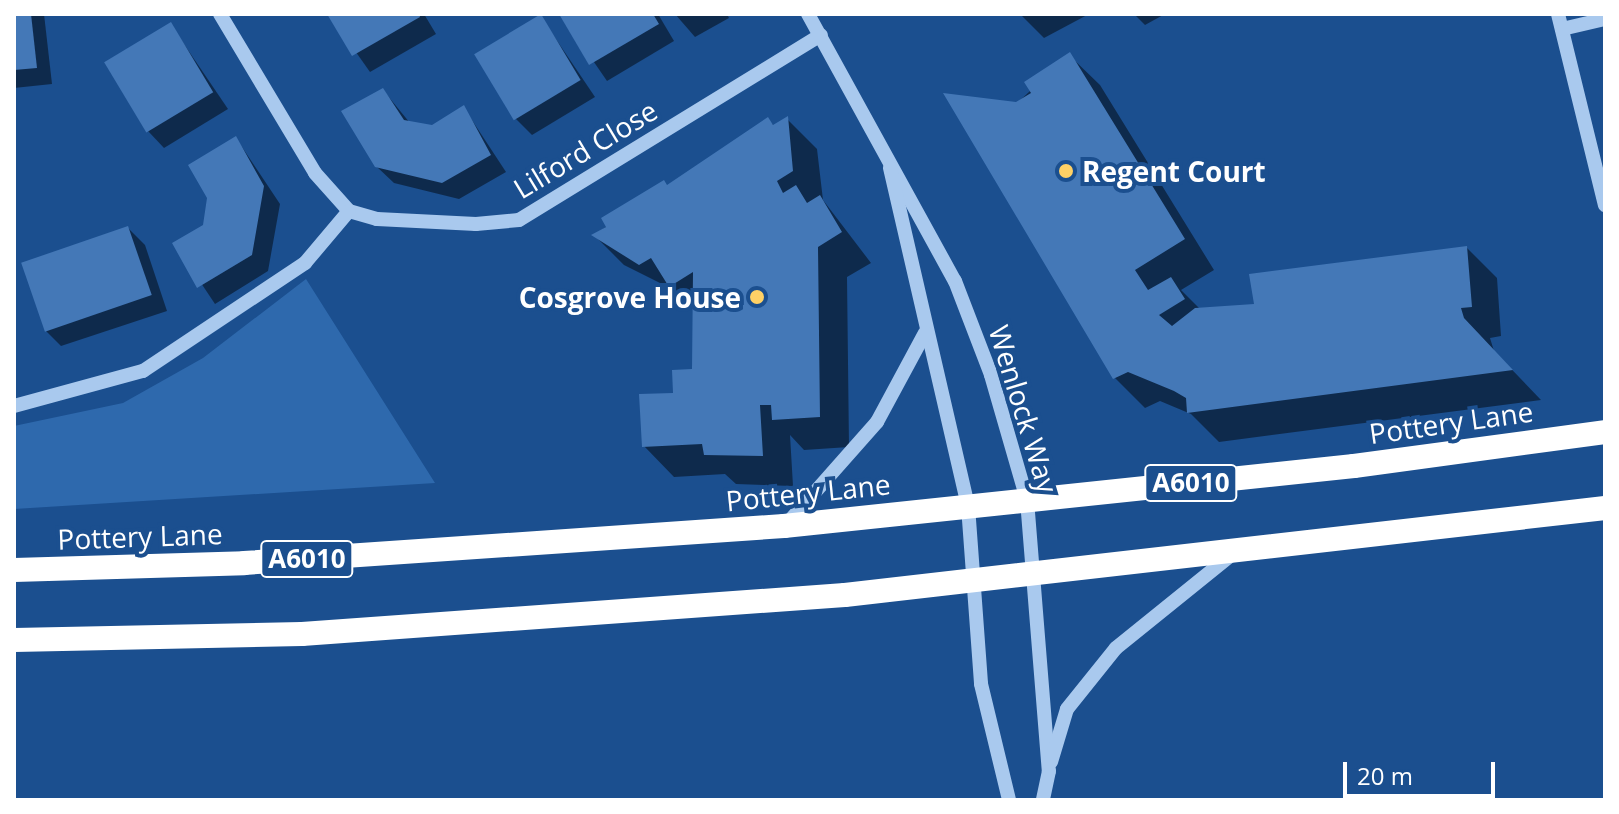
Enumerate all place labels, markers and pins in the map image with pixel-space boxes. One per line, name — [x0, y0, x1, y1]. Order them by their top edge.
place label: Regent Court — [1082, 154, 1266, 188]
marker: Regent Court — [1057, 162, 1075, 180]
place label: Cosgrove House — [519, 280, 741, 314]
marker: Cosgrove House — [748, 288, 766, 306]

